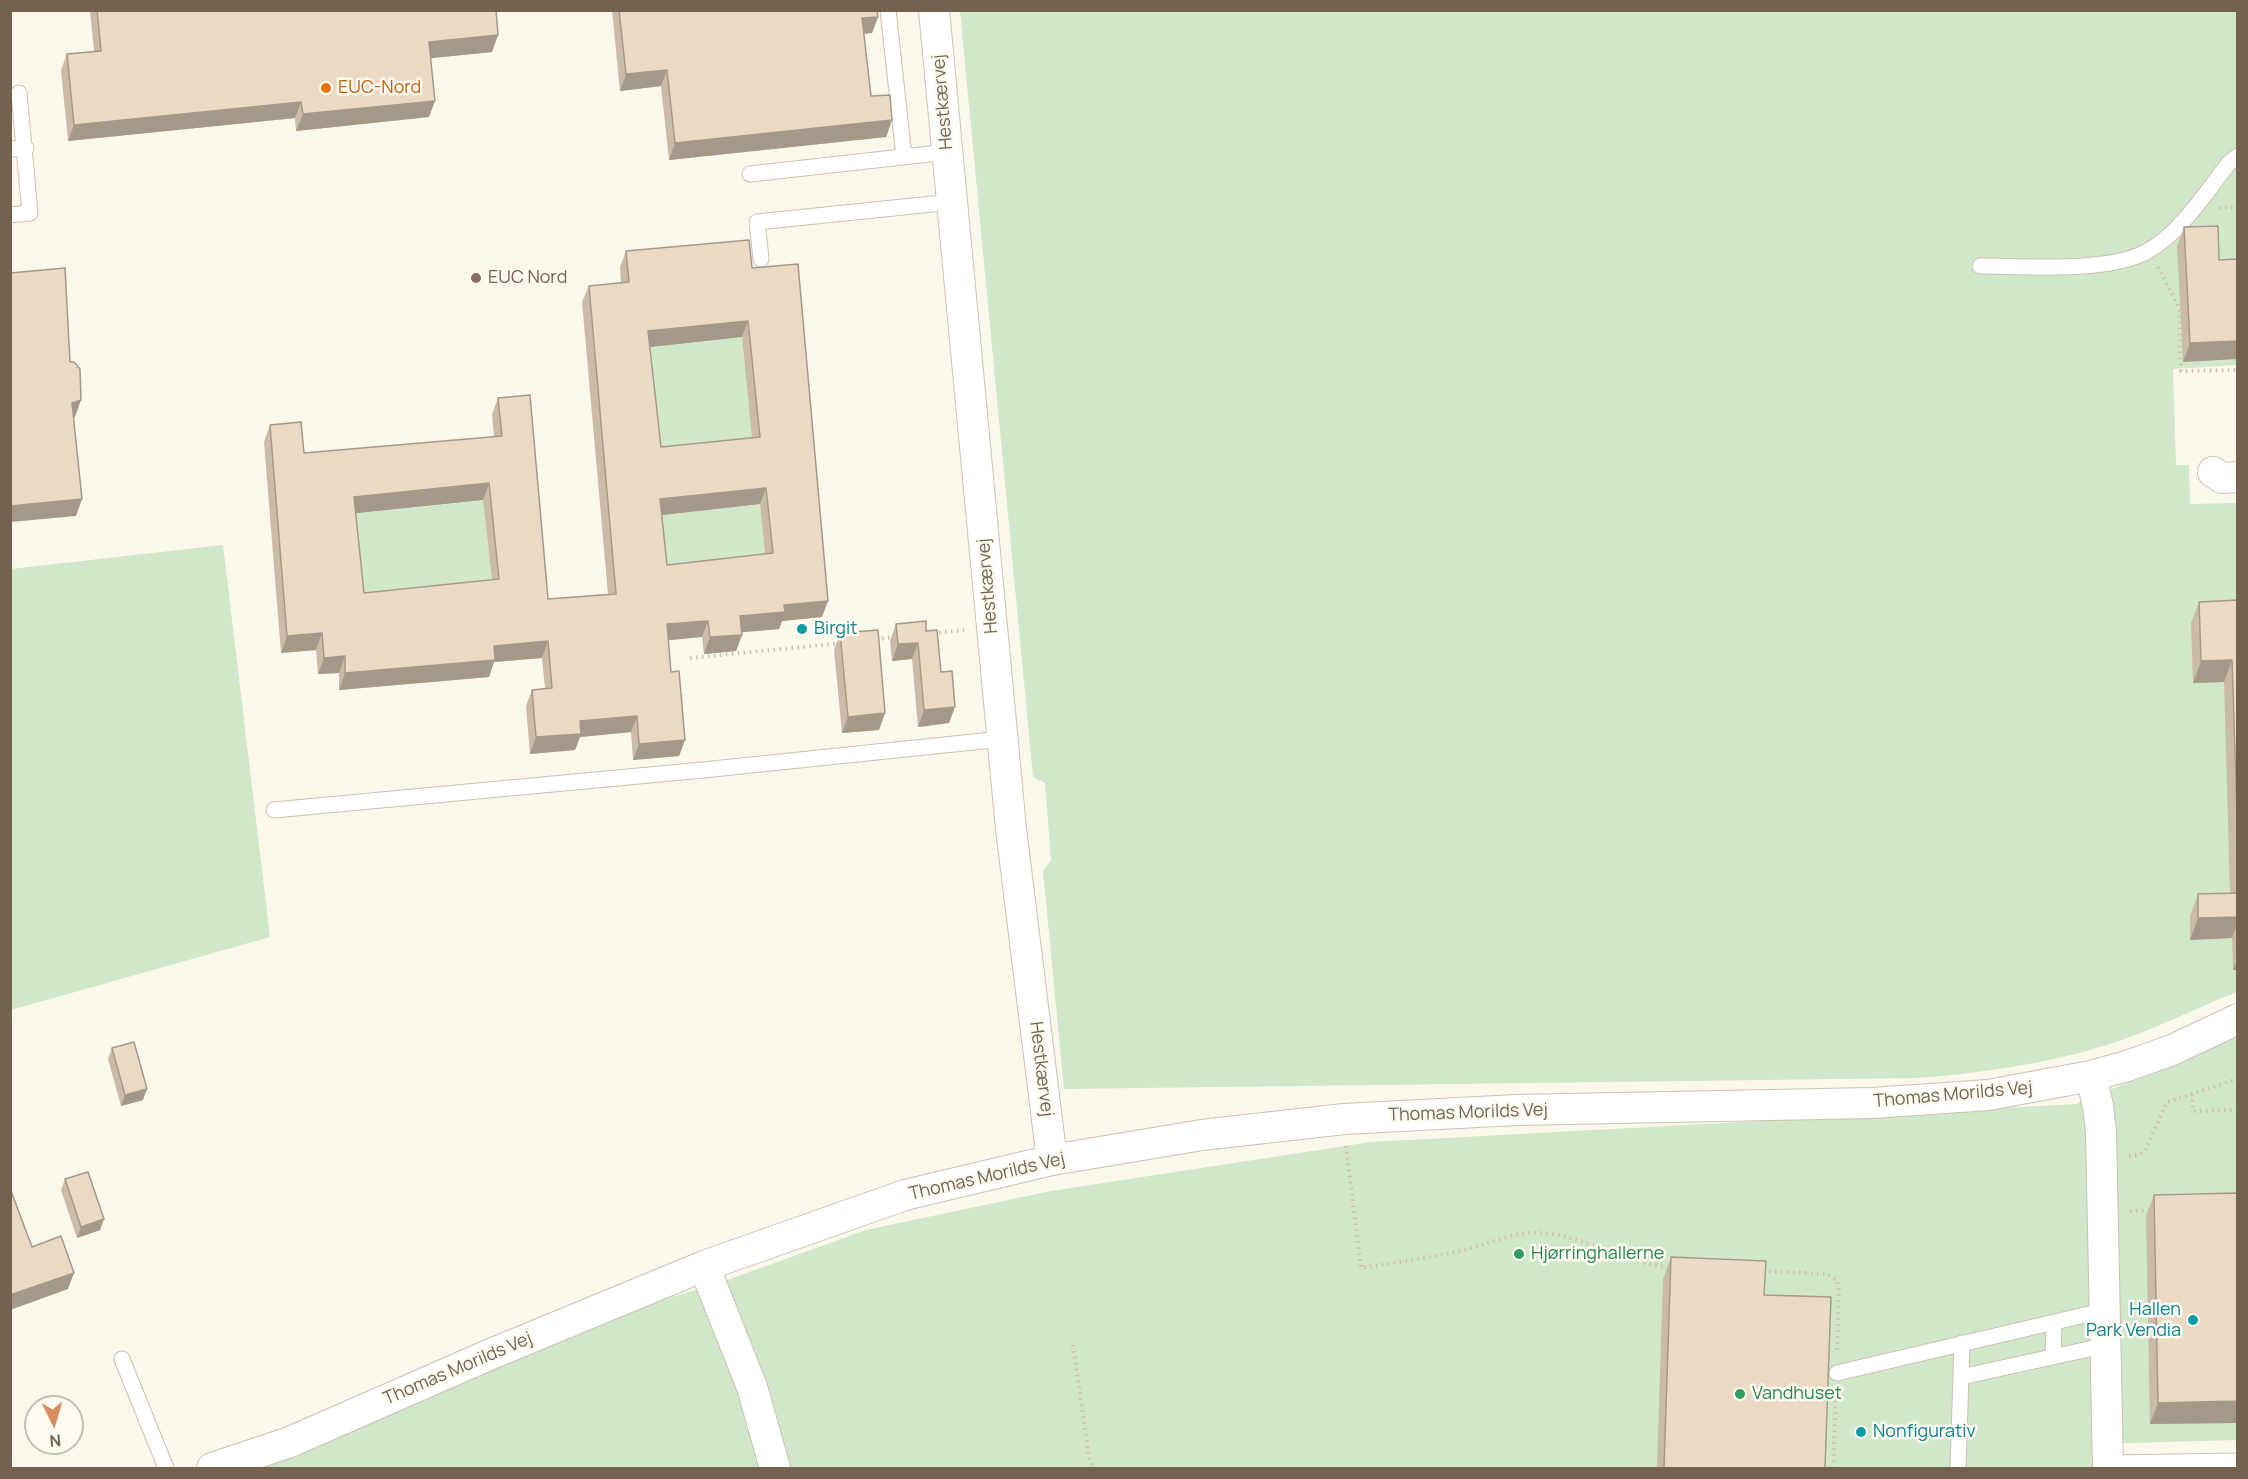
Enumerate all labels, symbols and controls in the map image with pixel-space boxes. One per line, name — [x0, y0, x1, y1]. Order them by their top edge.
street label: Hestkærvej — [928, 53, 958, 151]
place label: EUC-Nord — [338, 77, 421, 99]
marker: EUC-Nord — [319, 81, 333, 95]
place label: EUC Nord — [488, 267, 567, 289]
marker: EUC Nord — [469, 271, 483, 285]
street label: Hestkærvej — [973, 537, 1003, 635]
place label: Birgit — [814, 618, 857, 640]
marker: Birgit — [795, 622, 809, 636]
street label: Hestkærvej — [1024, 1020, 1058, 1118]
street label: Thomas Morilds Vej — [1873, 1077, 2033, 1113]
street label: Thomas Morilds Vej — [1388, 1099, 1548, 1127]
street label: Thomas Morilds Vej — [907, 1149, 1067, 1205]
place label: Hjørringhallerne — [1531, 1243, 1664, 1265]
marker: Hjørringhallerne — [1512, 1247, 1526, 1261]
place label: Hallen Park Vendia — [2086, 1299, 2181, 1342]
marker: Hallen Park Vendia — [2186, 1313, 2200, 1327]
street label: Thomas Morilds Vej — [380, 1328, 536, 1410]
place label: Vandhuset — [1752, 1383, 1842, 1405]
marker: Vandhuset — [1733, 1387, 1747, 1401]
north arrow — [24, 1395, 84, 1455]
place label: Nonfigurativ — [1873, 1421, 1976, 1443]
marker: Nonfigurativ — [1854, 1425, 1868, 1439]
text: N — [49, 1429, 62, 1452]

